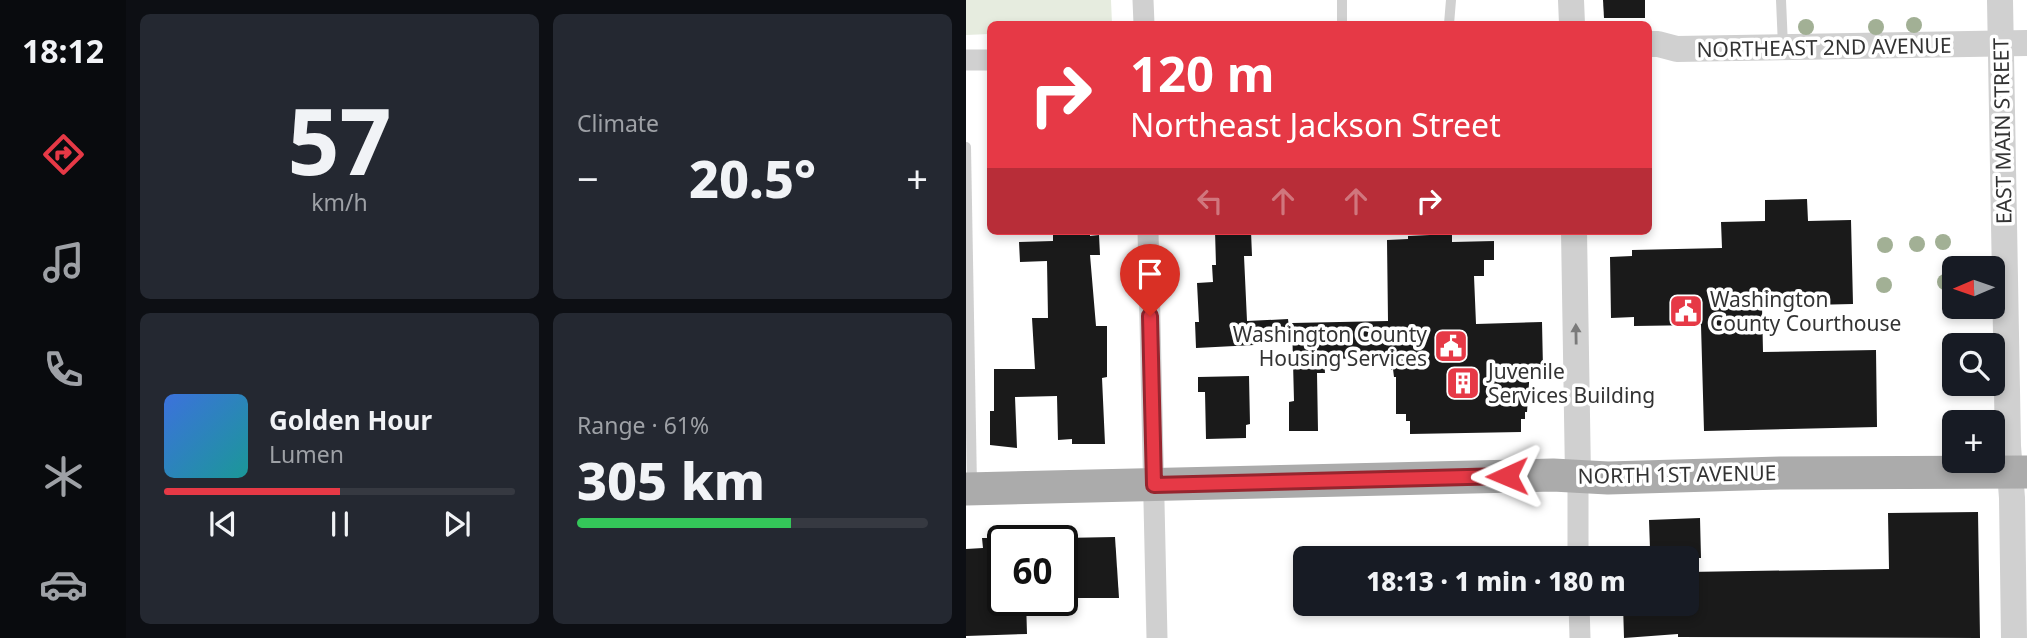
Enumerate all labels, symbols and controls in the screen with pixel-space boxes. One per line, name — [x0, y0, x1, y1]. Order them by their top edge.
text: 18:12 — [22, 29, 104, 72]
street label: NORTHEAST 2ND AVENUE — [1696, 31, 1952, 63]
street label: EAST MAIN STREET — [1986, 37, 2018, 224]
text: 120 m — [1130, 40, 1275, 106]
icon: right — [1015, 49, 1106, 140]
text: 57 — [287, 78, 392, 202]
text: Northeast Jackson Street — [1130, 103, 1501, 146]
text: Climate — [577, 107, 659, 139]
icon: directions — [39, 130, 88, 179]
text: 20.5° — [689, 142, 816, 213]
text: − — [577, 152, 599, 204]
text: + — [906, 152, 928, 204]
icon: left — [1191, 182, 1229, 220]
icon: ahead — [1264, 182, 1302, 220]
icon: ahead — [1337, 182, 1375, 220]
icon: right — [1410, 182, 1448, 220]
text: km/h — [311, 186, 368, 218]
icon: music — [39, 238, 88, 287]
pin — [1120, 244, 1180, 316]
icon: arrive — [1131, 255, 1169, 293]
north arrow — [1942, 256, 2006, 318]
map controls — [1942, 256, 2005, 473]
place label: Washington County Courthouse — [1710, 285, 1901, 337]
public building icon: Washington County Courthouse — [1667, 292, 1705, 330]
place label: Washington County Housing Services — [1233, 320, 1427, 372]
one-way arrow — [1571, 323, 1582, 345]
public building icon: Washington County Housing Services — [1432, 327, 1470, 365]
button: search — [1942, 333, 2005, 396]
icon: phone — [39, 345, 88, 394]
place label: Juvenile Services Building — [1486, 357, 1655, 409]
building icon: Juvenile Services Building — [1444, 364, 1482, 402]
text: Golden Hour — [269, 402, 432, 438]
text: Range · 61% — [577, 409, 709, 441]
button: + — [1942, 410, 2005, 473]
text: Lumen — [269, 438, 344, 470]
position arrow — [1470, 439, 1544, 513]
text: 305 km — [577, 444, 765, 515]
icon: climate — [39, 452, 88, 501]
street label: NORTH 1ST AVENUE — [1577, 458, 1777, 490]
icon: previous — [204, 505, 242, 543]
icon: pause — [321, 505, 359, 543]
icon: next — [438, 505, 476, 543]
speed limit sign: 60 — [987, 525, 1078, 616]
icon: car — [39, 560, 88, 609]
text: 18:13 · 1 min · 180 m — [1366, 563, 1626, 599]

